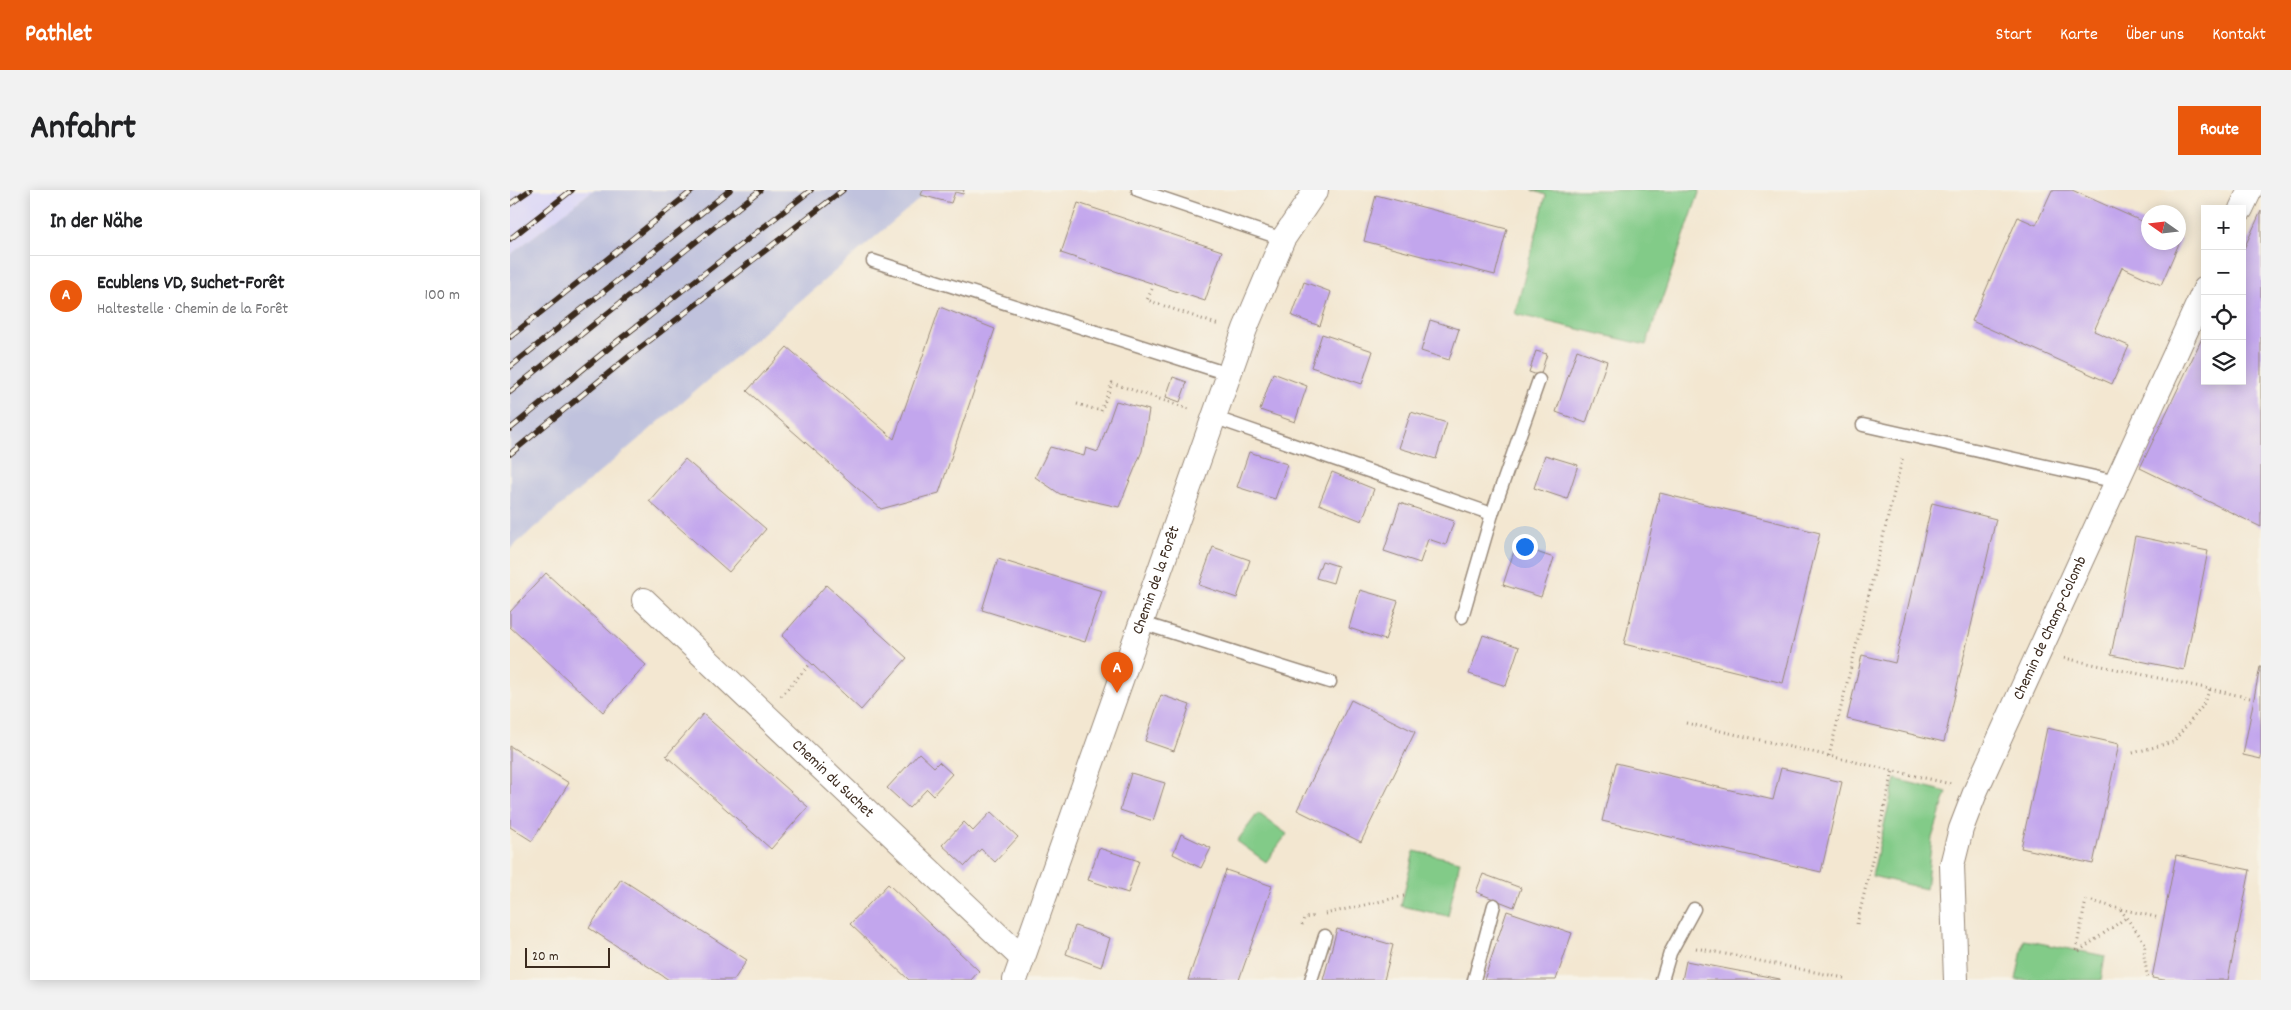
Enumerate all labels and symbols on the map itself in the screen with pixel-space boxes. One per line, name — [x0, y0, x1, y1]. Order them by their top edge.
north arrow — [2141, 205, 2186, 250]
street label: Chemin de la Forêt — [1126, 523, 1186, 638]
your location — [1512, 534, 1538, 560]
street label: Chemin de Champ-Colomb — [2007, 552, 2093, 704]
pin: A — [1101, 652, 1133, 693]
street label: Chemin du Suchet — [786, 734, 879, 824]
scale bar — [525, 945, 610, 968]

